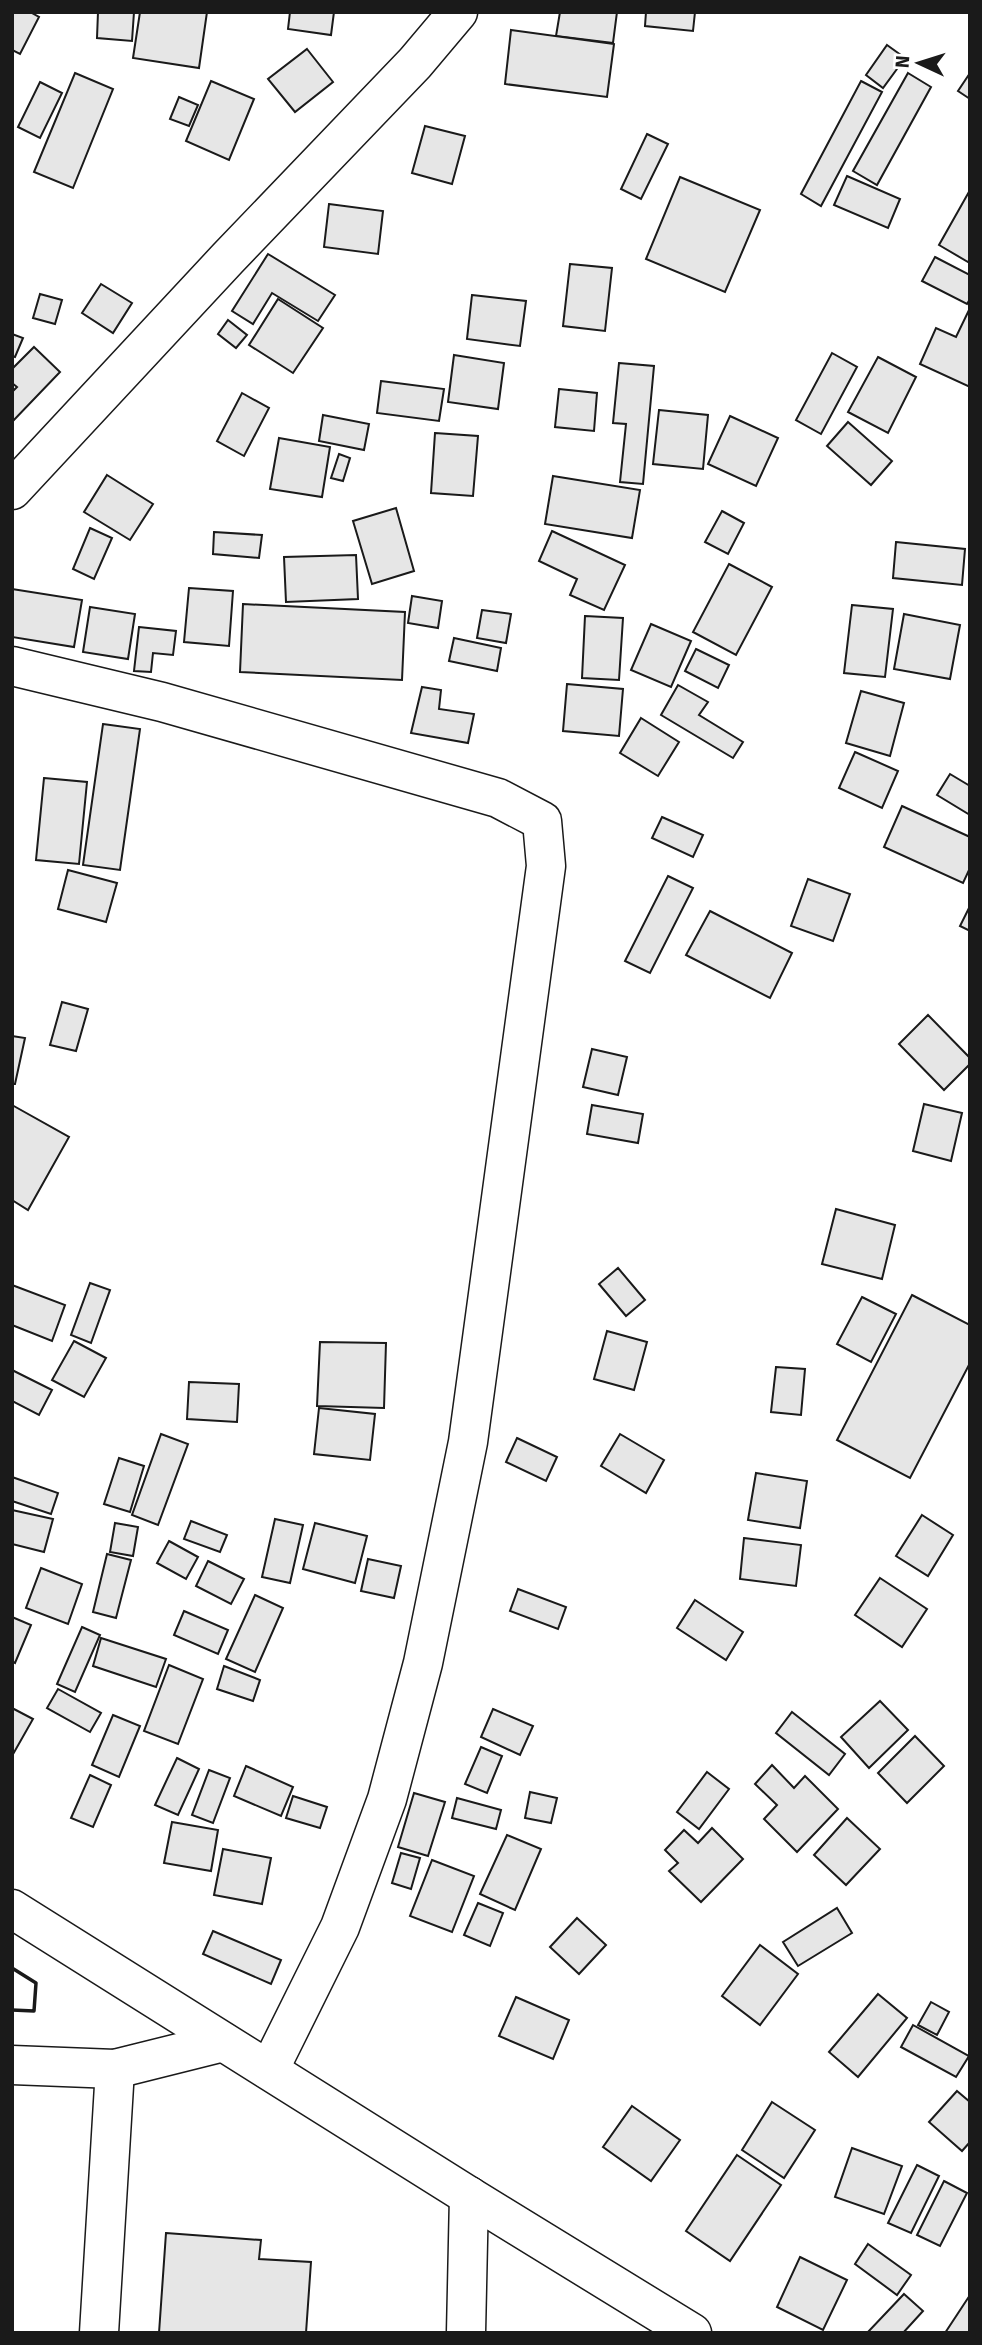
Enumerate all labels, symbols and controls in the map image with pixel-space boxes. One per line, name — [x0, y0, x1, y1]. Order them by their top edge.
north arrow — [884, 28, 954, 98]
text: N — [891, 55, 914, 69]

